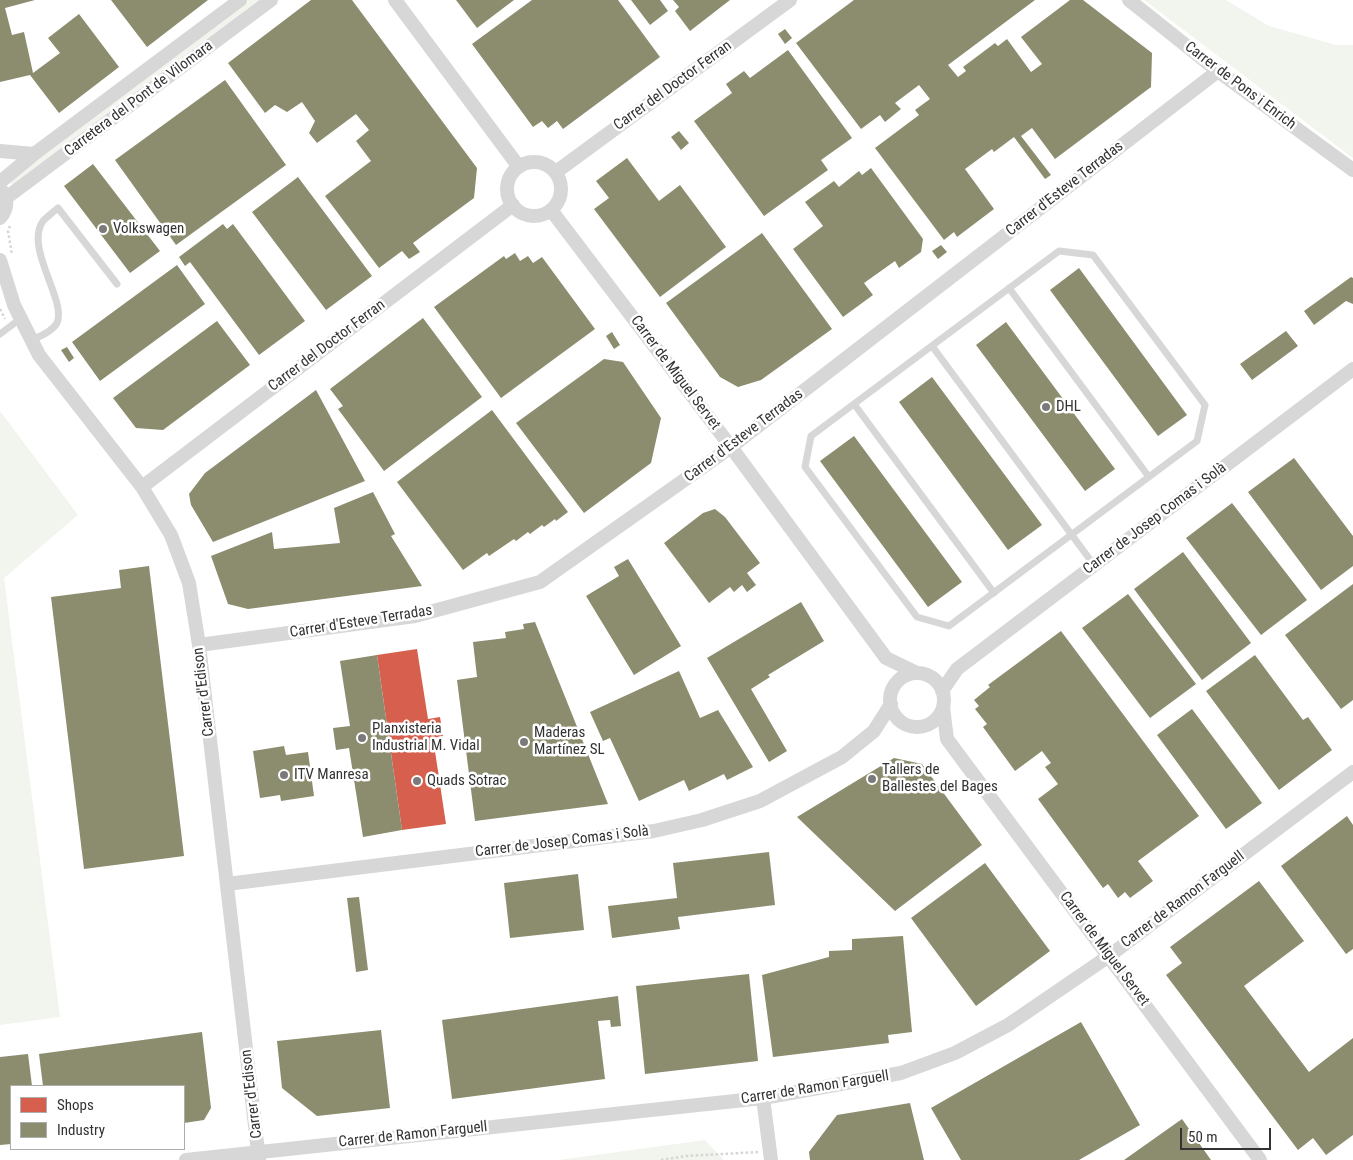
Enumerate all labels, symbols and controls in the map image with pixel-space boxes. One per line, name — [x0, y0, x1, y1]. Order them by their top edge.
street label: Carretera del Pont de Vilomara — [61, 37, 217, 161]
street label: Carrer del Doctor Ferran — [611, 37, 735, 135]
street label: Carrer de Pons i Enrich — [1181, 38, 1299, 134]
street label: Carrer d'Esteve Terradas — [1003, 138, 1127, 240]
place label: Volkswagen — [113, 220, 184, 238]
marker: Volkswagen — [97, 223, 109, 235]
street label: Carrer del Doctor Ferran — [265, 296, 389, 396]
street label: Carrer de Miguel Servet — [626, 312, 724, 434]
street label: Carrer d'Esteve Terradas — [681, 386, 807, 486]
place label: DHL — [1056, 398, 1081, 416]
marker: DHL — [1040, 401, 1052, 413]
street label: Carrer de Josep Comas i Solà — [1080, 459, 1230, 579]
street label: Carrer d'Esteve Terradas — [289, 602, 433, 642]
street label: Carrer d'Edison — [190, 646, 218, 738]
place label: Planxisteria Industrial M. Vidal — [372, 720, 480, 755]
place label: Maderas Martínez SL — [534, 724, 605, 759]
marker: Planxisteria Industrial M. Vidal — [356, 732, 368, 744]
marker: Maderas Martínez SL — [518, 736, 530, 748]
place label: Tallers de Ballestes del Bages — [882, 761, 998, 796]
place label: ITV Manresa — [294, 766, 369, 784]
marker: ITV Manresa — [278, 769, 290, 781]
place label: Quads Sotrac — [427, 772, 506, 790]
marker: Tallers de Ballestes del Bages — [866, 773, 878, 785]
marker: Quads Sotrac — [411, 775, 423, 787]
street label: Carrer de Josep Comas i Solà — [474, 822, 650, 862]
street label: Carrer de Ramon Farguell — [1118, 848, 1248, 952]
street label: Carrer de Miguel Servet — [1055, 888, 1153, 1010]
street label: Carrer d'Edison — [238, 1048, 266, 1140]
street label: Carrer de Ramon Farguell — [740, 1067, 890, 1109]
legend — [10, 1085, 185, 1150]
text: Shops — [57, 1096, 94, 1114]
street label: Carrer de Ramon Farguell — [338, 1118, 488, 1152]
scale bar — [1183, 1118, 1274, 1150]
text: Industry — [57, 1121, 105, 1139]
text: 50 m — [1188, 1128, 1218, 1146]

